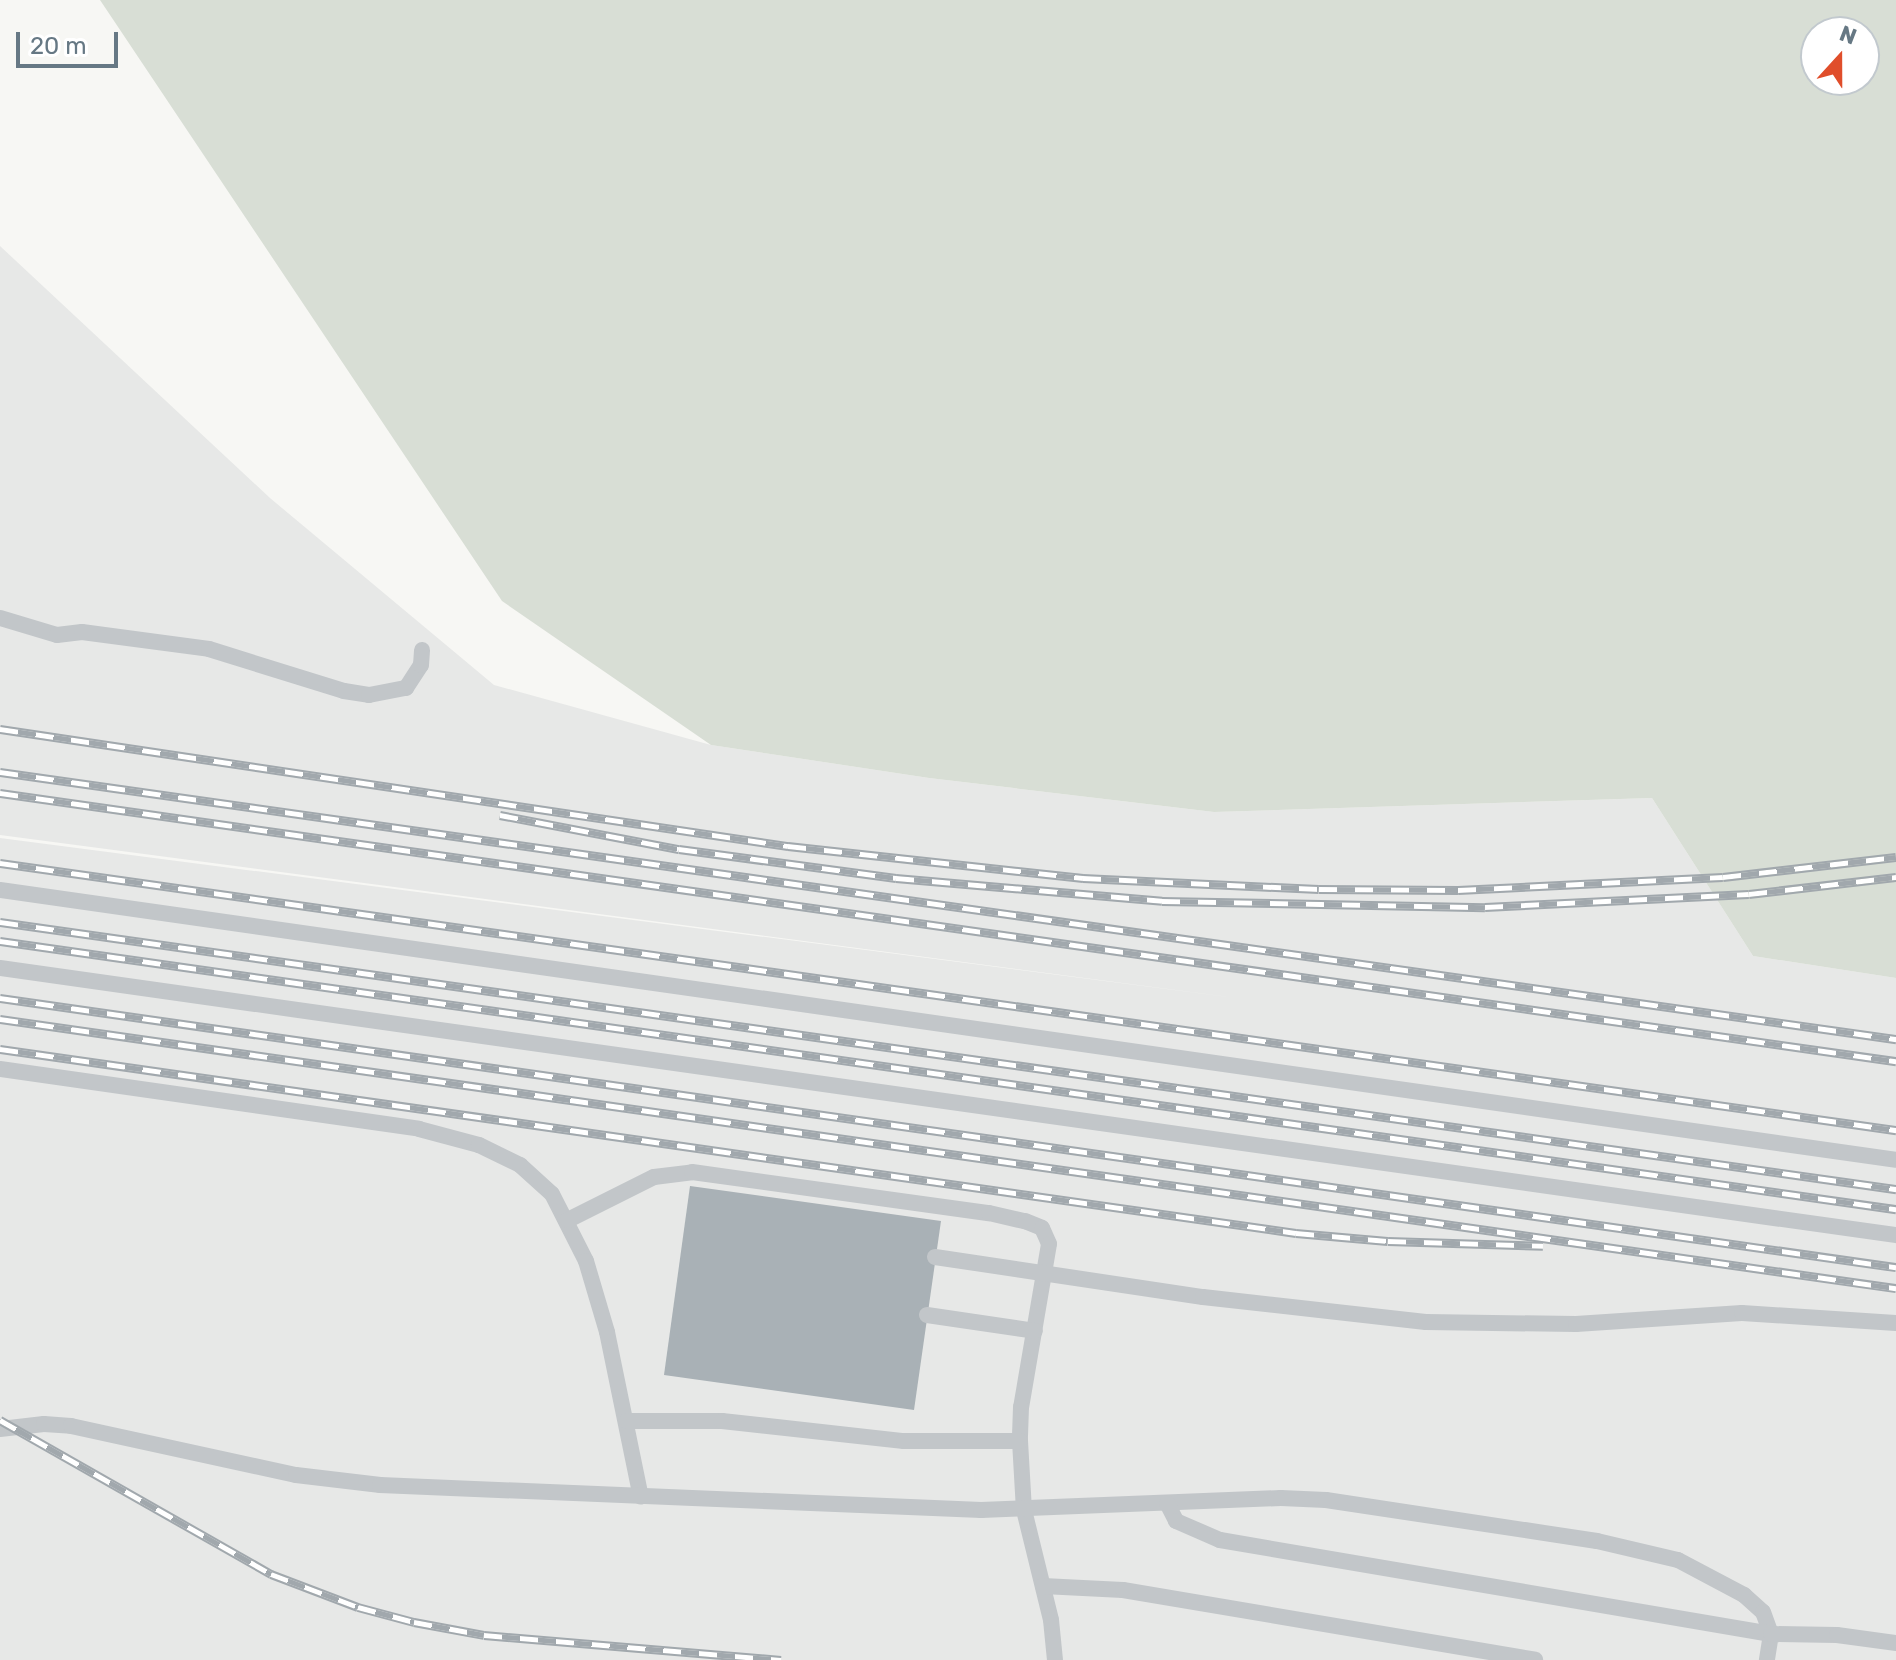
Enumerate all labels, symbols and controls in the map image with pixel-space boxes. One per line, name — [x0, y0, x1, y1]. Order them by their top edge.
scale bar — [20, 16, 122, 66]
north arrow — [1800, 16, 1880, 96]
text: N — [1836, 20, 1860, 50]
text: 20 m — [30, 32, 87, 60]

